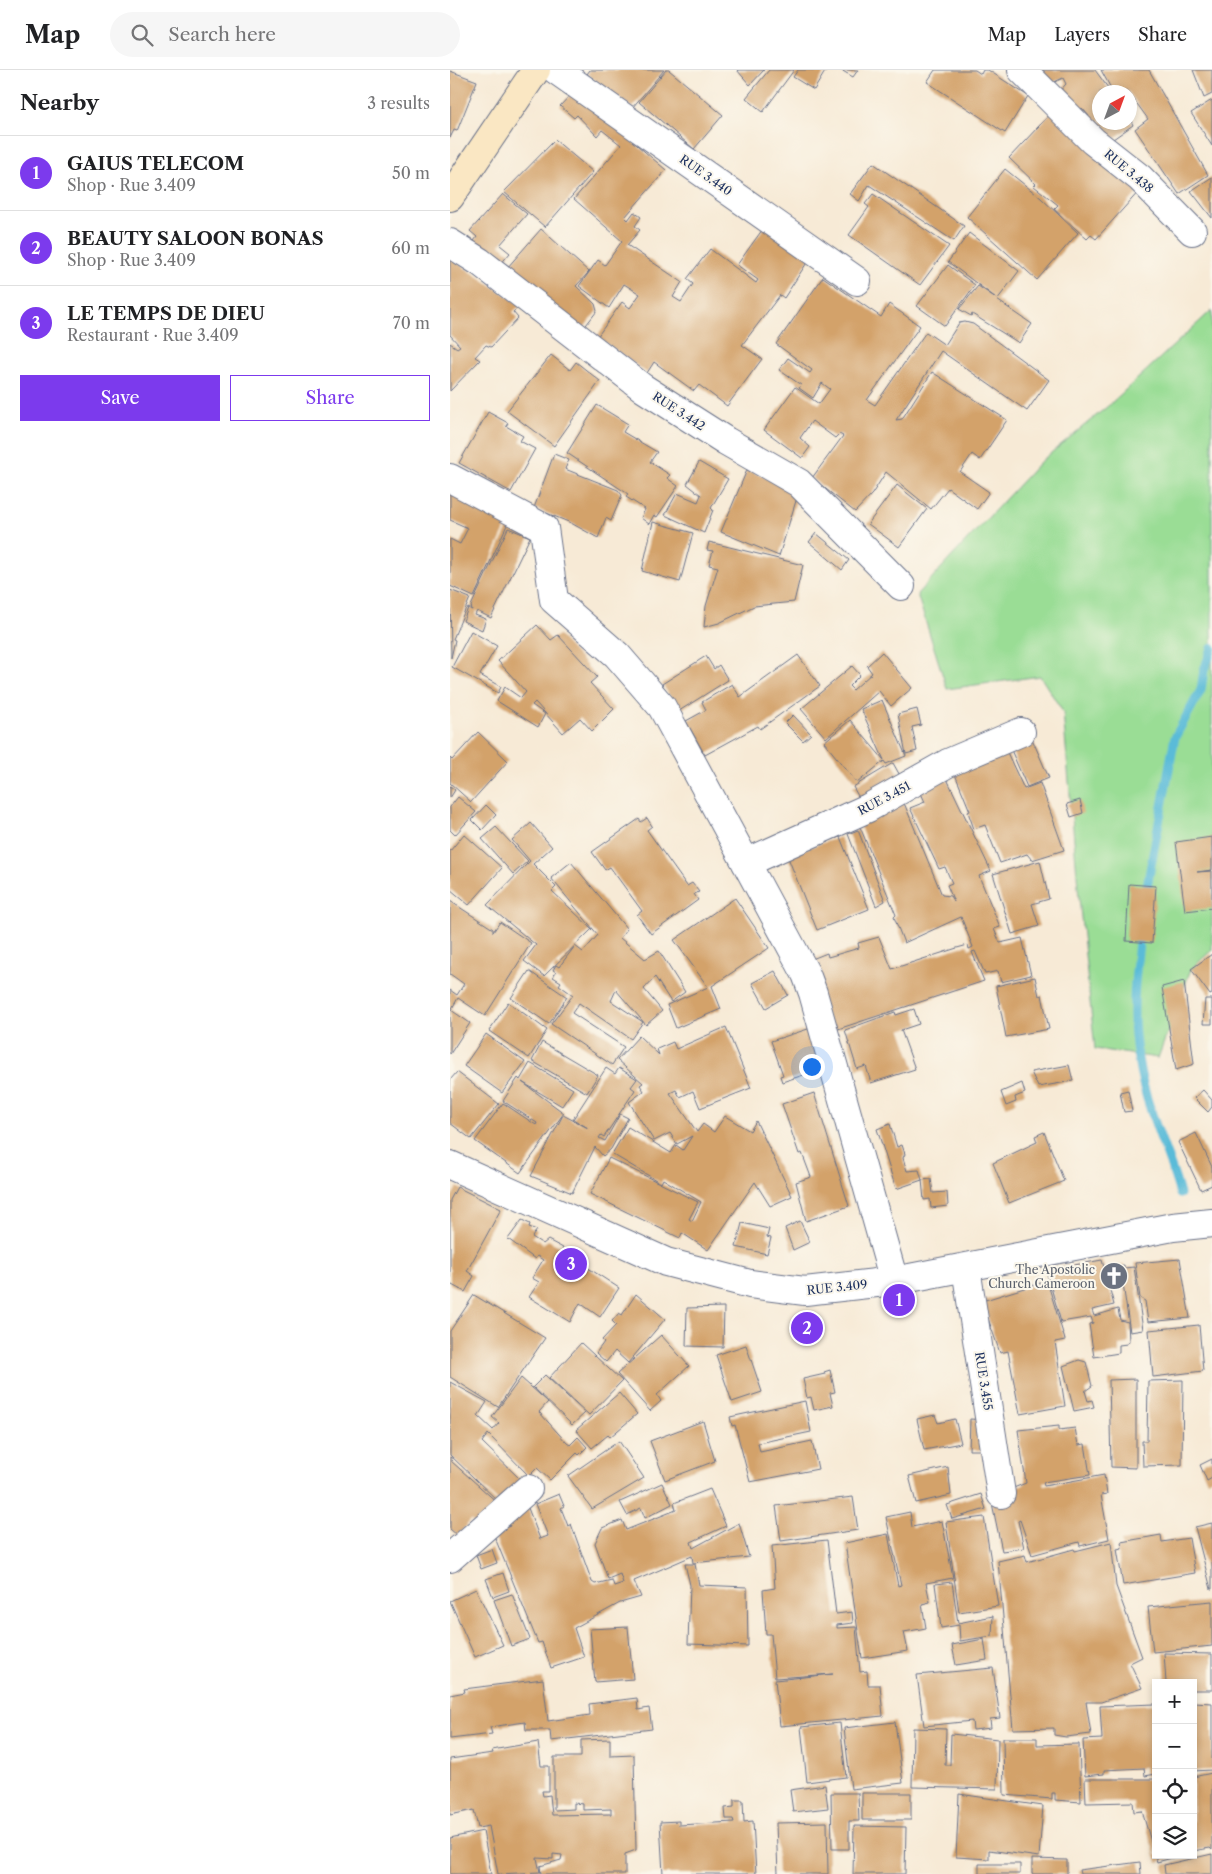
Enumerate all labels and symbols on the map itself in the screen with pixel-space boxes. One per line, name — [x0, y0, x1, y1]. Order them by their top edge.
north arrow — [1092, 85, 1137, 130]
street label: RUE 3.438 — [1101, 146, 1157, 196]
street label: RUE 3.440 — [677, 151, 735, 199]
street label: RUE 3.442 — [650, 388, 708, 434]
street label: RUE 3.451 — [855, 778, 913, 818]
your location — [799, 1054, 825, 1080]
pin: 3 — [555, 1245, 587, 1283]
church icon: The Apostolic Church Cameroon — [1099, 1261, 1129, 1291]
place label: The Apostolic Church Cameroon — [988, 1262, 1095, 1291]
street label: RUE 3.409 — [806, 1276, 868, 1298]
pin: 1 — [883, 1281, 915, 1319]
pin: 2 — [791, 1309, 823, 1347]
street label: RUE 3.455 — [972, 1351, 996, 1411]

